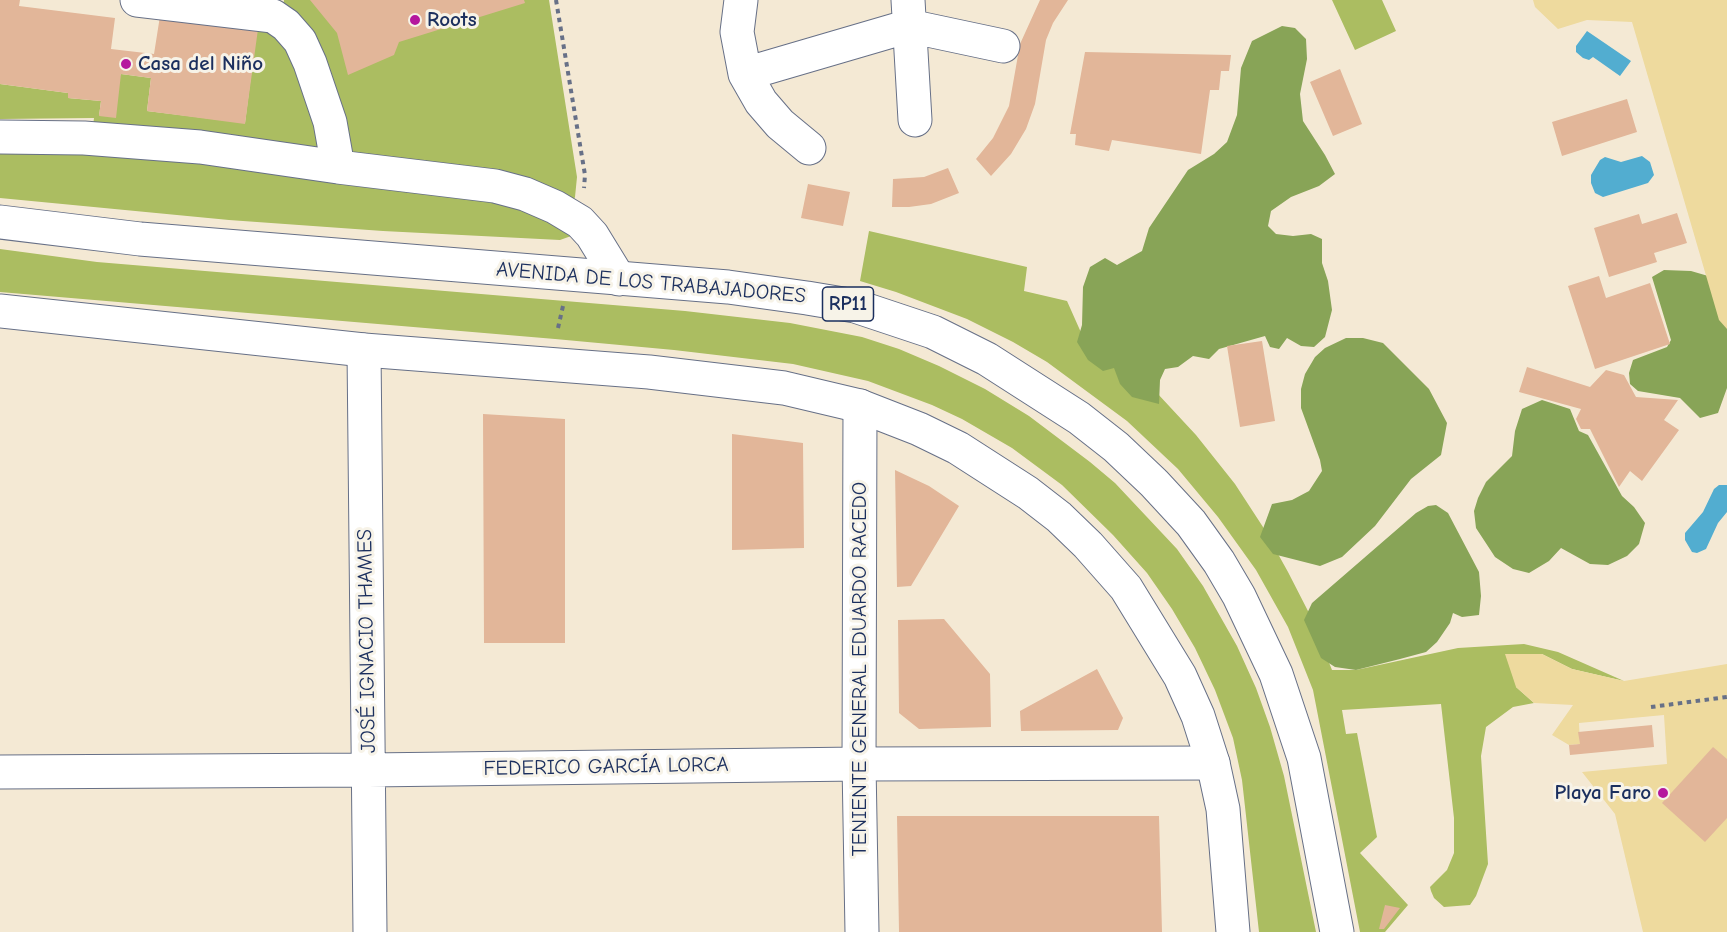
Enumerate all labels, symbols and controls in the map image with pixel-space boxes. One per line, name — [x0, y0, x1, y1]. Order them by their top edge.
place label: Roots — [427, 7, 477, 33]
marker: Roots — [408, 13, 422, 27]
place label: Casa del Niño — [138, 51, 263, 77]
marker: Casa del Niño — [119, 57, 133, 71]
street label: AVENIDA DE LOS TRABAJADORES — [495, 257, 807, 309]
road number: RP11 — [822, 287, 874, 321]
street label: TENIENTE GENERAL EDUARDO RACEDO — [847, 482, 873, 856]
street label: JOSÉ IGNACIO THAMES — [352, 529, 382, 753]
street label: FEDERICO GARCÍA LORCA — [483, 752, 729, 782]
place label: Playa Faro — [1554, 780, 1651, 806]
marker: Playa Faro — [1656, 786, 1670, 800]

